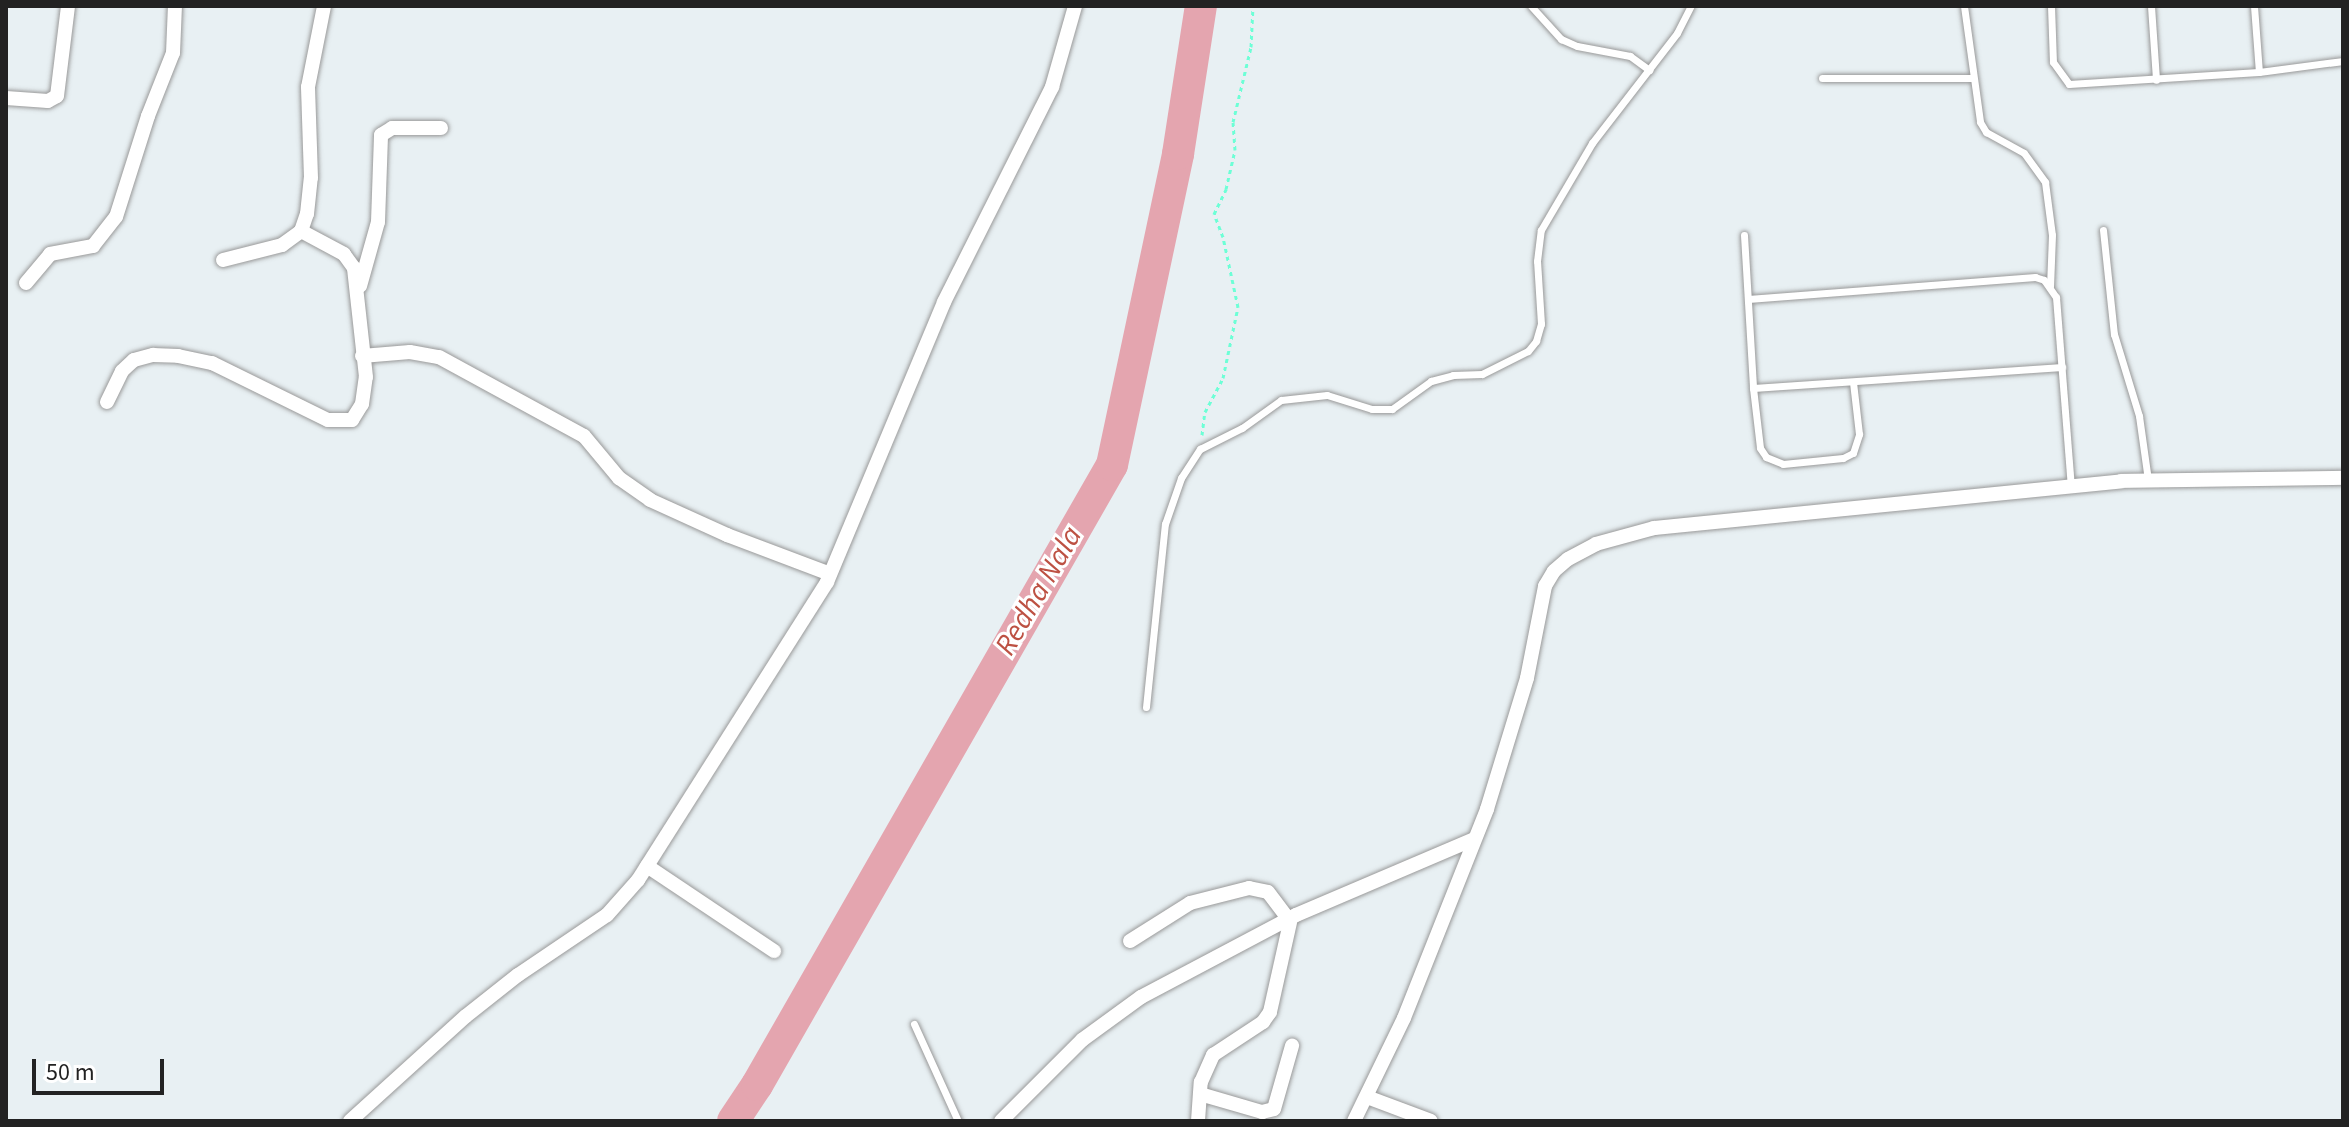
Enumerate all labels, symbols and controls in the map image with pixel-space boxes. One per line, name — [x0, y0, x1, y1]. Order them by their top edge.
water label: Redha Nala — [988, 520, 1090, 662]
scale bar — [36, 1043, 168, 1093]
text: 50 m — [46, 1055, 95, 1090]

